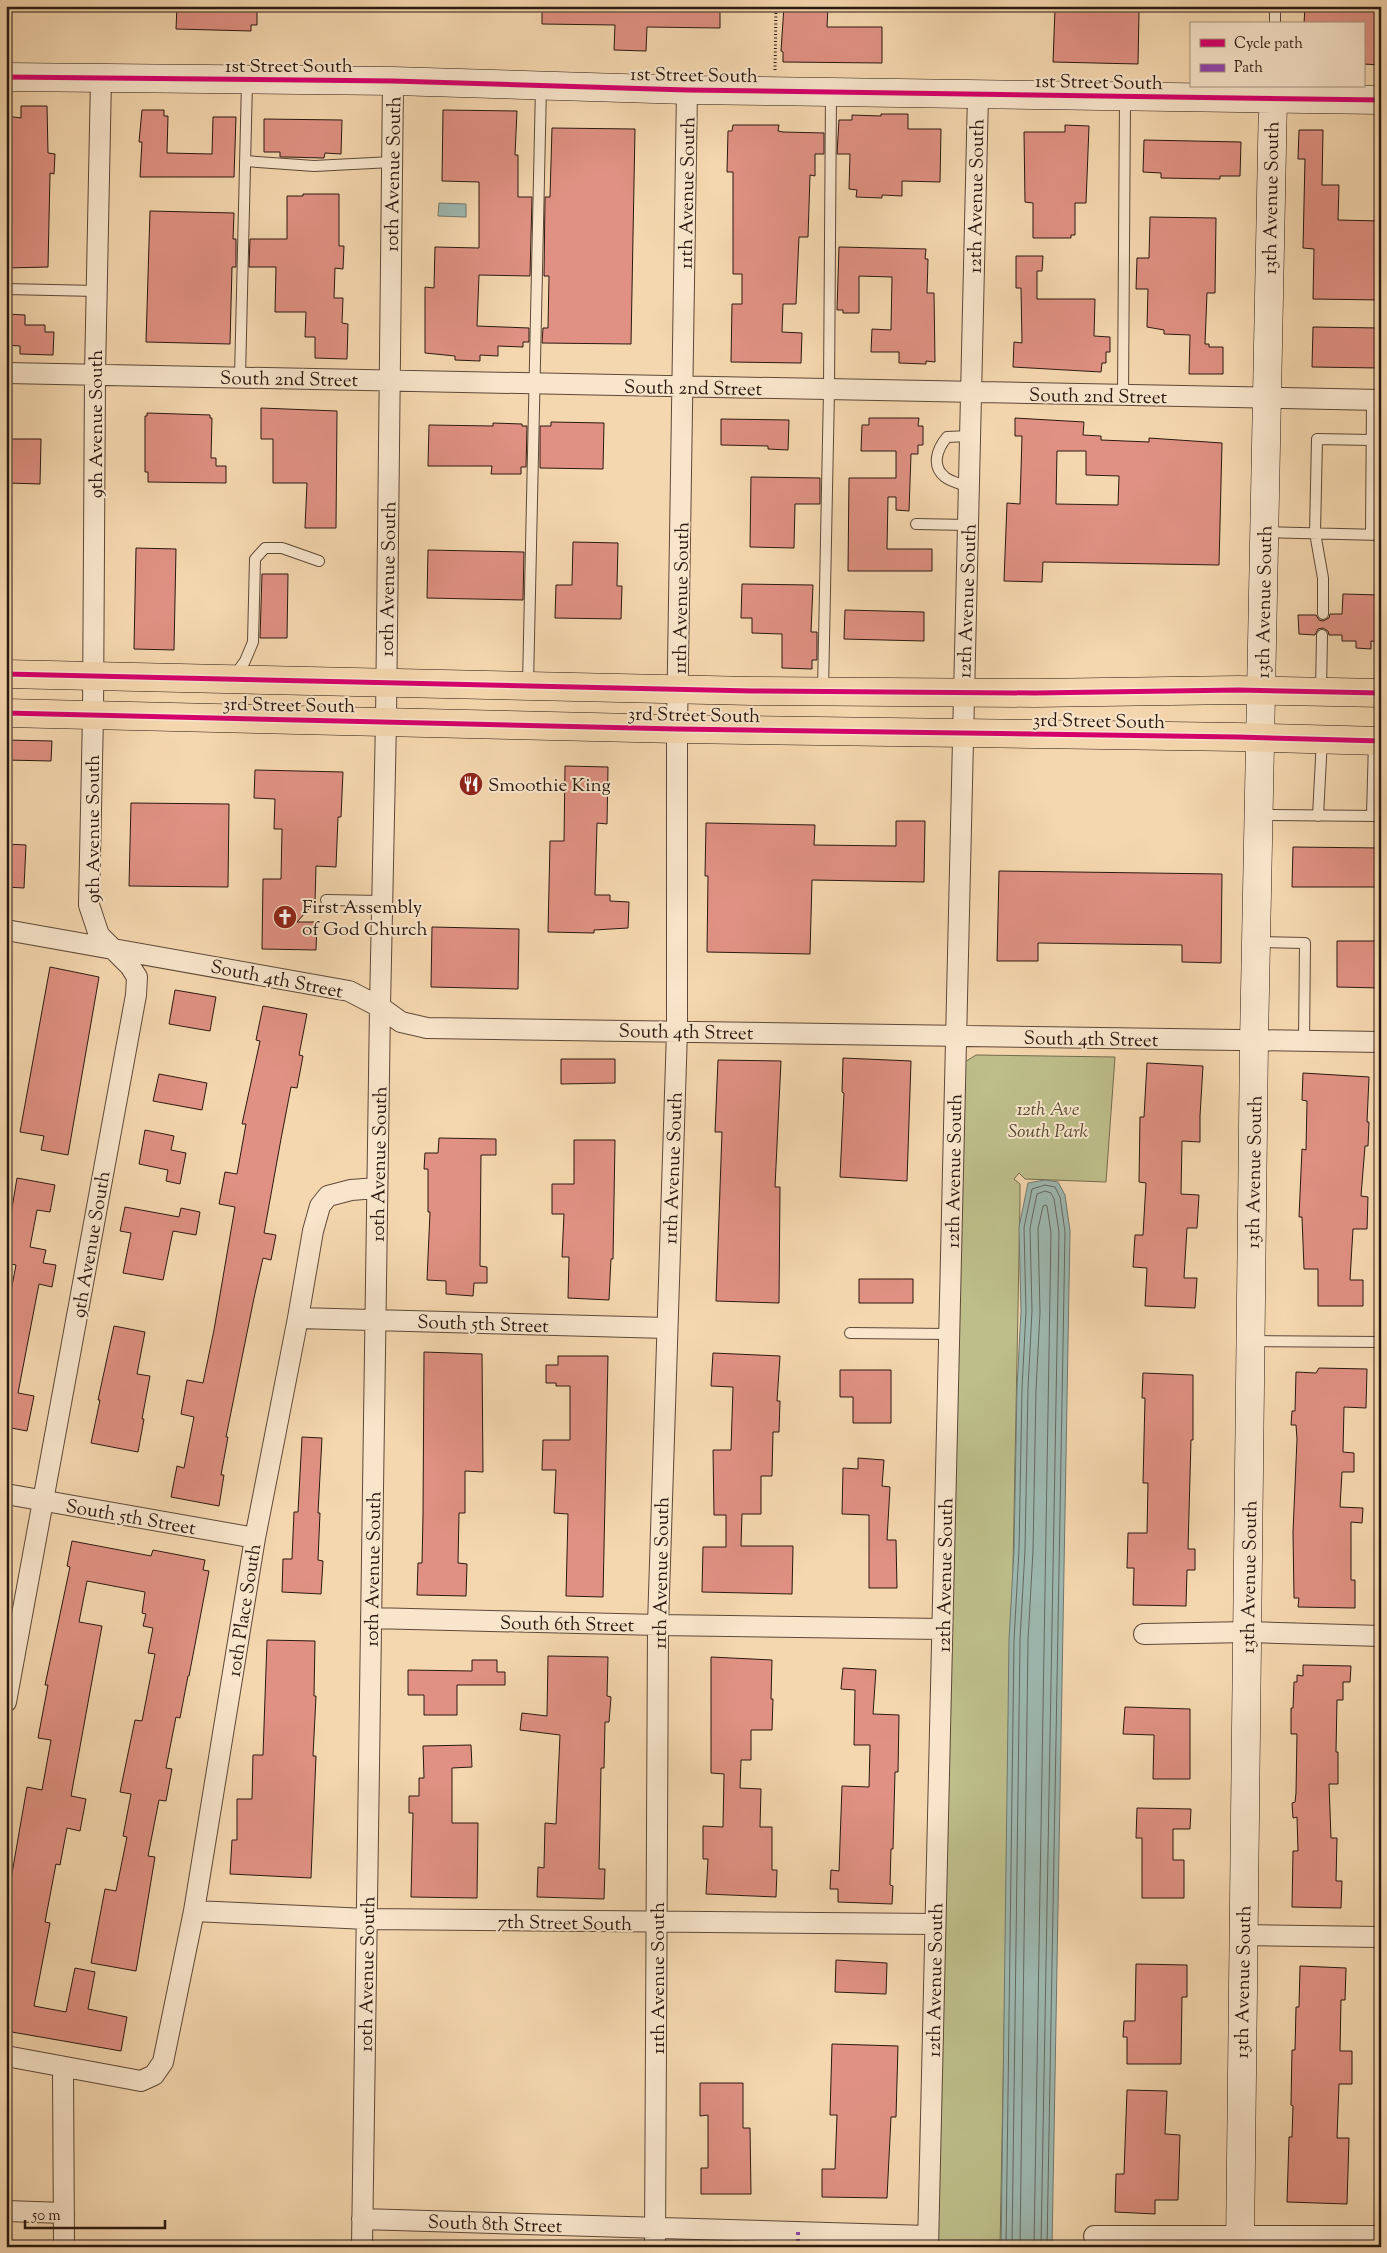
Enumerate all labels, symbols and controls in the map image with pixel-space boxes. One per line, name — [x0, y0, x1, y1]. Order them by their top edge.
legend — [1190, 22, 1364, 88]
text: Cycle path — [1234, 34, 1303, 55]
street label: 1st Street South — [225, 54, 353, 81]
text: Path — [1234, 58, 1263, 79]
street label: 1st Street South — [630, 62, 758, 91]
street label: 1st Street South — [1035, 69, 1163, 98]
street label: 10th Avenue South — [380, 96, 409, 252]
street label: 11th Avenue South — [674, 117, 703, 270]
street label: 12th Avenue South — [963, 118, 992, 274]
street label: 13th Avenue South — [1258, 121, 1287, 275]
street label: 9th Avenue South — [84, 350, 111, 498]
street label: South 2nd Street — [220, 366, 359, 395]
street label: South 2nd Street — [624, 375, 763, 404]
street label: South 2nd Street — [1029, 383, 1168, 412]
street label: 10th Avenue South — [375, 501, 404, 657]
street label: 11th Avenue South — [668, 522, 697, 675]
street label: 12th Avenue South — [952, 523, 985, 679]
street label: 13th Avenue South — [1251, 525, 1280, 679]
street label: 3rd Street South — [222, 692, 356, 721]
street label: 3rd Street South — [627, 702, 761, 731]
street label: 3rd Street South — [1032, 708, 1166, 737]
street label: 9th Avenue South — [81, 755, 108, 903]
restaurant icon: Smoothie King — [458, 771, 484, 797]
place label: Smoothie King — [488, 773, 611, 800]
place label: First Assembly of God Church — [302, 895, 428, 944]
church icon: First Assembly of God Church — [272, 904, 298, 930]
street label: South 4th Street — [208, 954, 346, 1007]
street label: South 4th Street — [618, 1019, 754, 1048]
street label: South 4th Street — [1023, 1026, 1159, 1055]
street label: 10th Avenue South — [366, 1086, 395, 1242]
street label: 11th Avenue South — [658, 1091, 691, 1245]
street label: 12th Avenue South — [941, 1093, 970, 1249]
street label: 13th Avenue South — [1241, 1095, 1270, 1249]
park label: 12th Ave South Park — [1008, 1097, 1088, 1146]
street label: 9th Avenue South — [66, 1169, 119, 1320]
street label: South 5th Street — [417, 1310, 550, 1341]
street label: 10th Avenue South — [360, 1491, 389, 1647]
street label: South 5th Street — [63, 1494, 198, 1543]
street label: 11th Avenue South — [648, 1497, 677, 1650]
street label: 12th Avenue South — [932, 1497, 961, 1653]
street label: 13th Avenue South — [1236, 1500, 1265, 1654]
street label: 10th Place South — [222, 1542, 269, 1679]
street label: South 6th Street — [499, 1611, 635, 1640]
street label: 10th Avenue South — [354, 1896, 383, 2052]
street label: 11th Avenue South — [646, 1902, 673, 2054]
street label: 12th Avenue South — [922, 1902, 951, 2058]
street label: 13th Avenue South — [1230, 1905, 1259, 2059]
street label: 7th Street South — [497, 1910, 633, 1939]
scale bar — [25, 2198, 165, 2230]
text: 50 m — [31, 2206, 61, 2227]
street label: South 8th Street — [427, 2210, 563, 2241]

